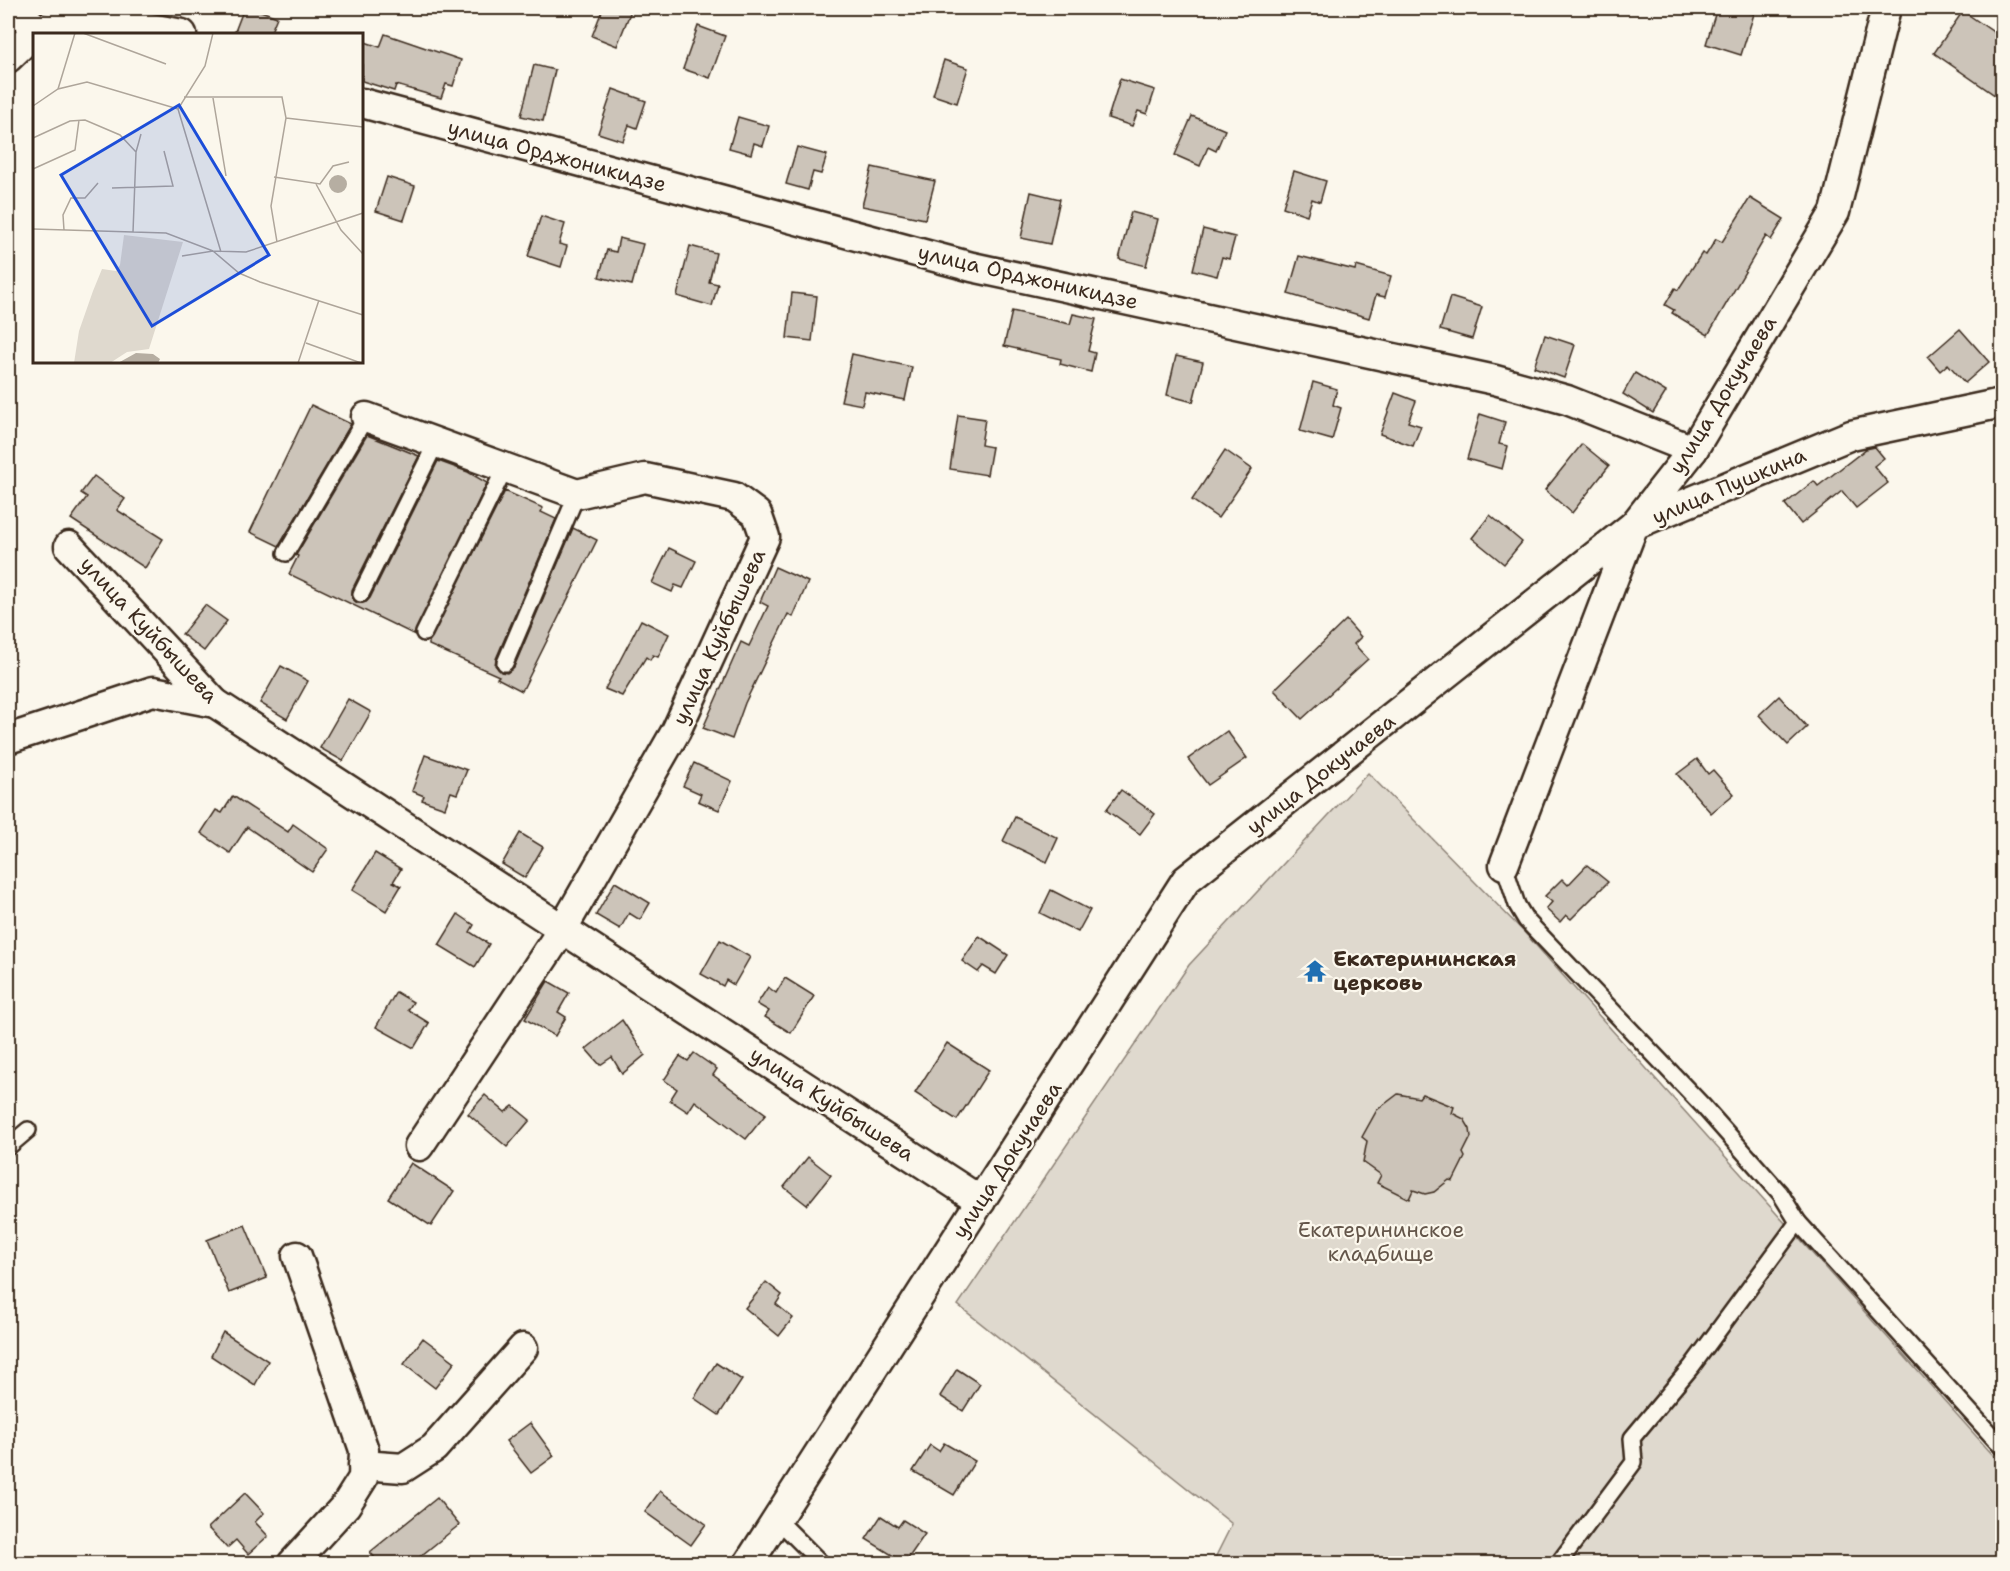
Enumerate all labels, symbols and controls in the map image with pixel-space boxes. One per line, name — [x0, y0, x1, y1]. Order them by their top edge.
inset map — [33, 33, 363, 363]
street label: улица Орджоникидзе — [445, 113, 669, 199]
street label: улица Орджоникидзе — [915, 238, 1141, 316]
street label: улица Докучаева — [1663, 311, 1783, 479]
street label: улица Пушкина — [1648, 441, 1810, 531]
street label: улица Куйбышева — [666, 545, 772, 729]
street label: улица Куйбышева — [74, 551, 224, 709]
street label: улица Докучаева — [1241, 707, 1401, 841]
place label: Екатерининская церковь — [1333, 945, 1516, 997]
temple icon: Екатерининская церковь — [1302, 958, 1328, 984]
street label: улица Куйбышева — [744, 1040, 920, 1168]
street label: улица Докучаева — [946, 1076, 1068, 1244]
park label: Екатерининское кладбище — [1298, 1216, 1464, 1268]

